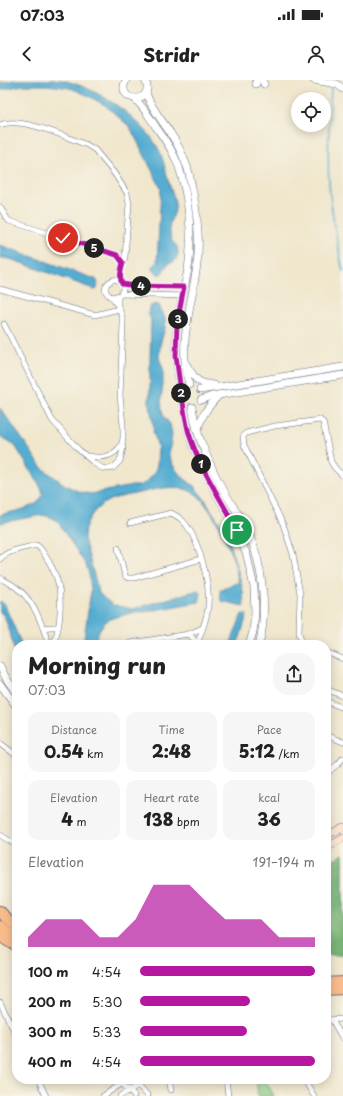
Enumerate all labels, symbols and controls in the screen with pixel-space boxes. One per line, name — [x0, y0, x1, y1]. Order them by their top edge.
text: 07:03 — [20, 3, 65, 26]
text: Stridr — [143, 41, 200, 68]
icon: back — [16, 43, 38, 65]
icon: person — [305, 43, 327, 65]
map controls — [291, 92, 331, 132]
button: locate — [291, 92, 331, 132]
pin — [46, 221, 80, 255]
icon: check — [52, 227, 74, 249]
pin: 5 — [84, 238, 104, 258]
text: 5 — [90, 239, 98, 256]
pin: 4 — [131, 276, 151, 296]
text: 4 — [137, 277, 145, 294]
pin: 3 — [168, 309, 188, 329]
text: 3 — [174, 310, 182, 327]
pin: 2 — [171, 383, 191, 403]
text: 2 — [177, 384, 185, 401]
pin: 1 — [191, 454, 211, 474]
text: 1 — [198, 455, 204, 472]
pin — [220, 513, 254, 547]
icon: arrive — [226, 519, 248, 541]
text: Morning run — [28, 648, 166, 681]
button: share — [273, 653, 315, 695]
text: 07:03 — [28, 680, 66, 699]
text: Distance — [51, 721, 97, 738]
text: Time — [158, 721, 184, 738]
text: Pace — [257, 721, 282, 738]
text: 0.54 — [44, 738, 83, 764]
text: 2:48 — [152, 738, 191, 764]
text: 5:12 — [239, 738, 275, 764]
text: km — [83, 745, 104, 762]
text: /km — [275, 745, 299, 762]
text: Elevation — [50, 789, 98, 806]
text: Heart rate — [144, 789, 199, 806]
text: kcal — [258, 789, 280, 806]
text: 4 — [61, 806, 73, 832]
text: 138 — [143, 806, 173, 832]
text: 36 — [258, 806, 281, 832]
text: m — [73, 813, 86, 830]
text: bpm — [173, 813, 200, 830]
text: Elevation — [28, 852, 84, 871]
text: 191–194 m — [253, 852, 315, 871]
text: 100 m — [28, 962, 69, 981]
text: 4:54 — [92, 962, 121, 981]
text: 200 m — [28, 992, 72, 1011]
text: 5:30 — [92, 992, 122, 1011]
text: 300 m — [28, 1022, 72, 1041]
text: 5:33 — [92, 1022, 121, 1041]
text: 400 m — [28, 1052, 72, 1071]
text: 4:54 — [92, 1052, 121, 1071]

